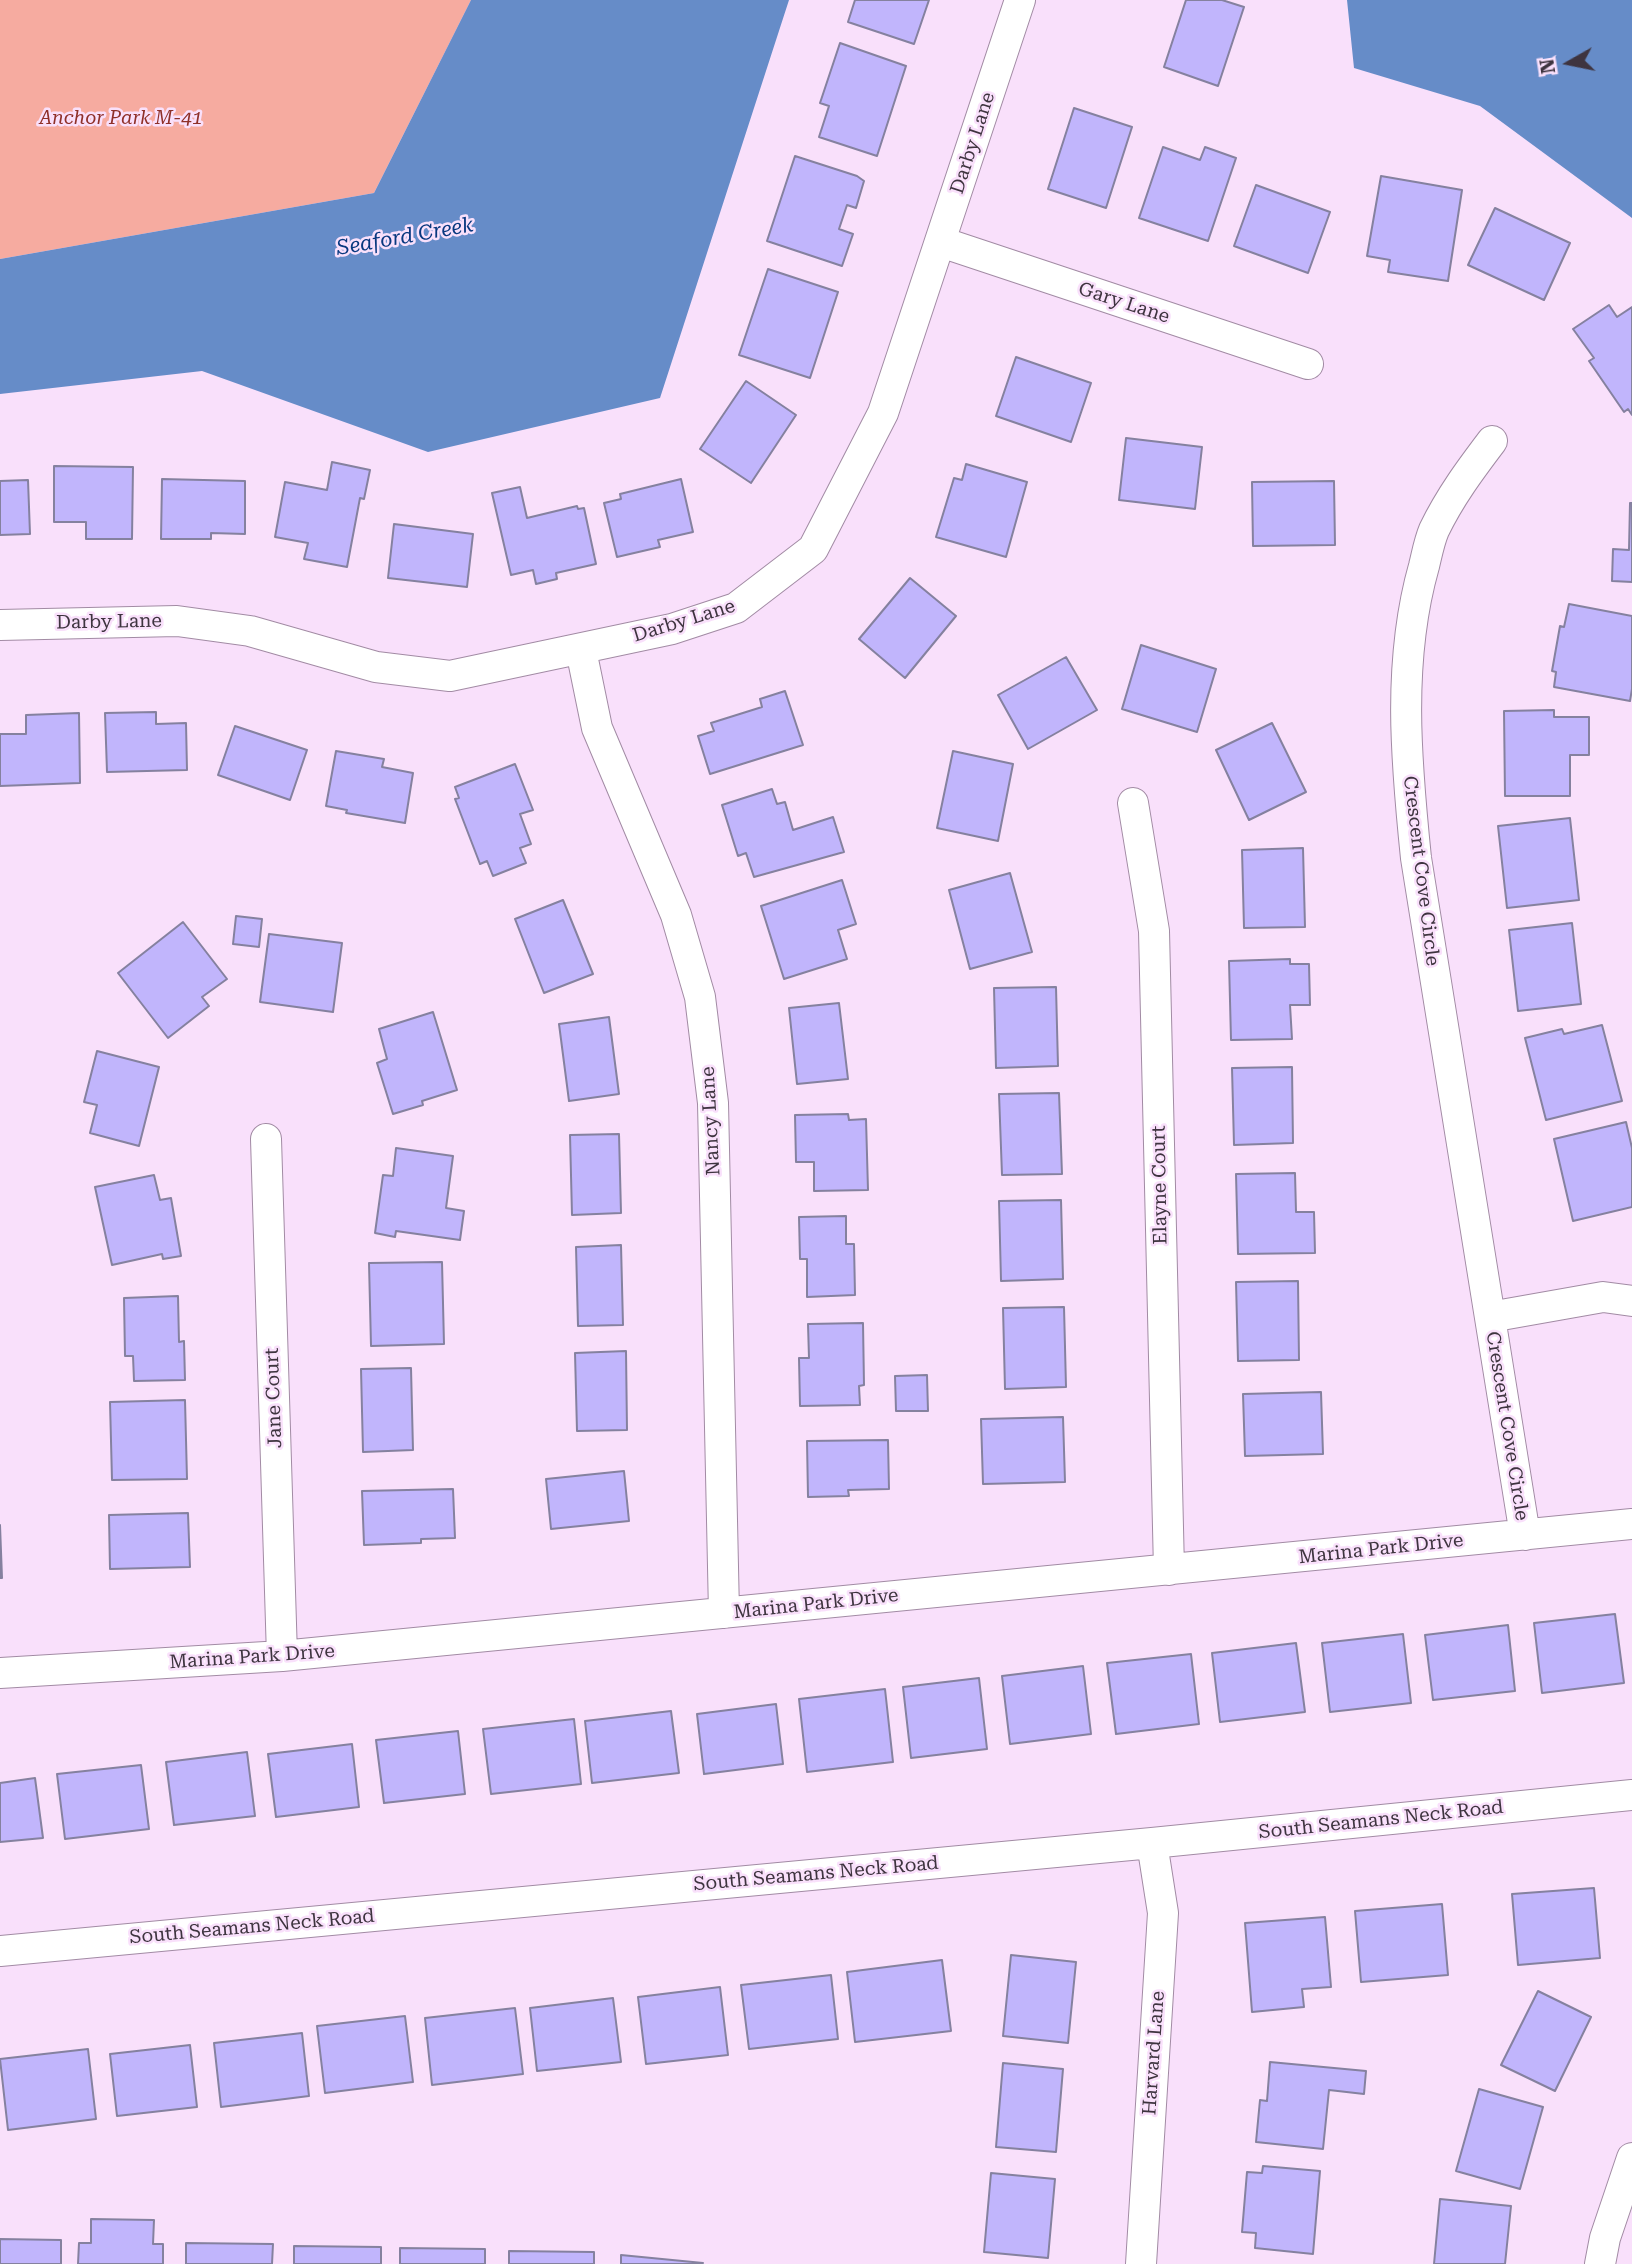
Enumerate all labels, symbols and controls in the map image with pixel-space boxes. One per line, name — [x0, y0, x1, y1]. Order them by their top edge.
north arrow — [1534, 28, 1604, 98]
text: N — [1535, 57, 1560, 75]
street label: Darby Lane — [946, 89, 1000, 197]
park label: Anchor Park M-41 — [39, 107, 203, 129]
water label: Seaford Creek — [335, 213, 475, 261]
street label: Gary Lane — [1076, 278, 1172, 328]
street label: Darby Lane — [630, 595, 738, 647]
street label: Darby Lane — [56, 610, 162, 634]
street label: Crescent Cove Circle — [1398, 775, 1444, 967]
street label: Nancy Lane — [697, 1066, 725, 1176]
street label: Elayne Court — [1148, 1125, 1172, 1245]
street label: Crescent Cove Circle — [1481, 1330, 1533, 1522]
street label: Jane Court — [261, 1347, 287, 1449]
street label: Marina Park Drive — [1297, 1529, 1465, 1569]
street label: Marina Park Drive — [732, 1584, 900, 1624]
street label: Marina Park Drive — [169, 1640, 335, 1674]
street label: South Seamans Neck Road — [1257, 1796, 1505, 1844]
street label: South Seamans Neck Road — [692, 1852, 940, 1896]
street label: South Seamans Neck Road — [128, 1905, 376, 1949]
street label: Harvard Lane — [1138, 1990, 1170, 2116]

